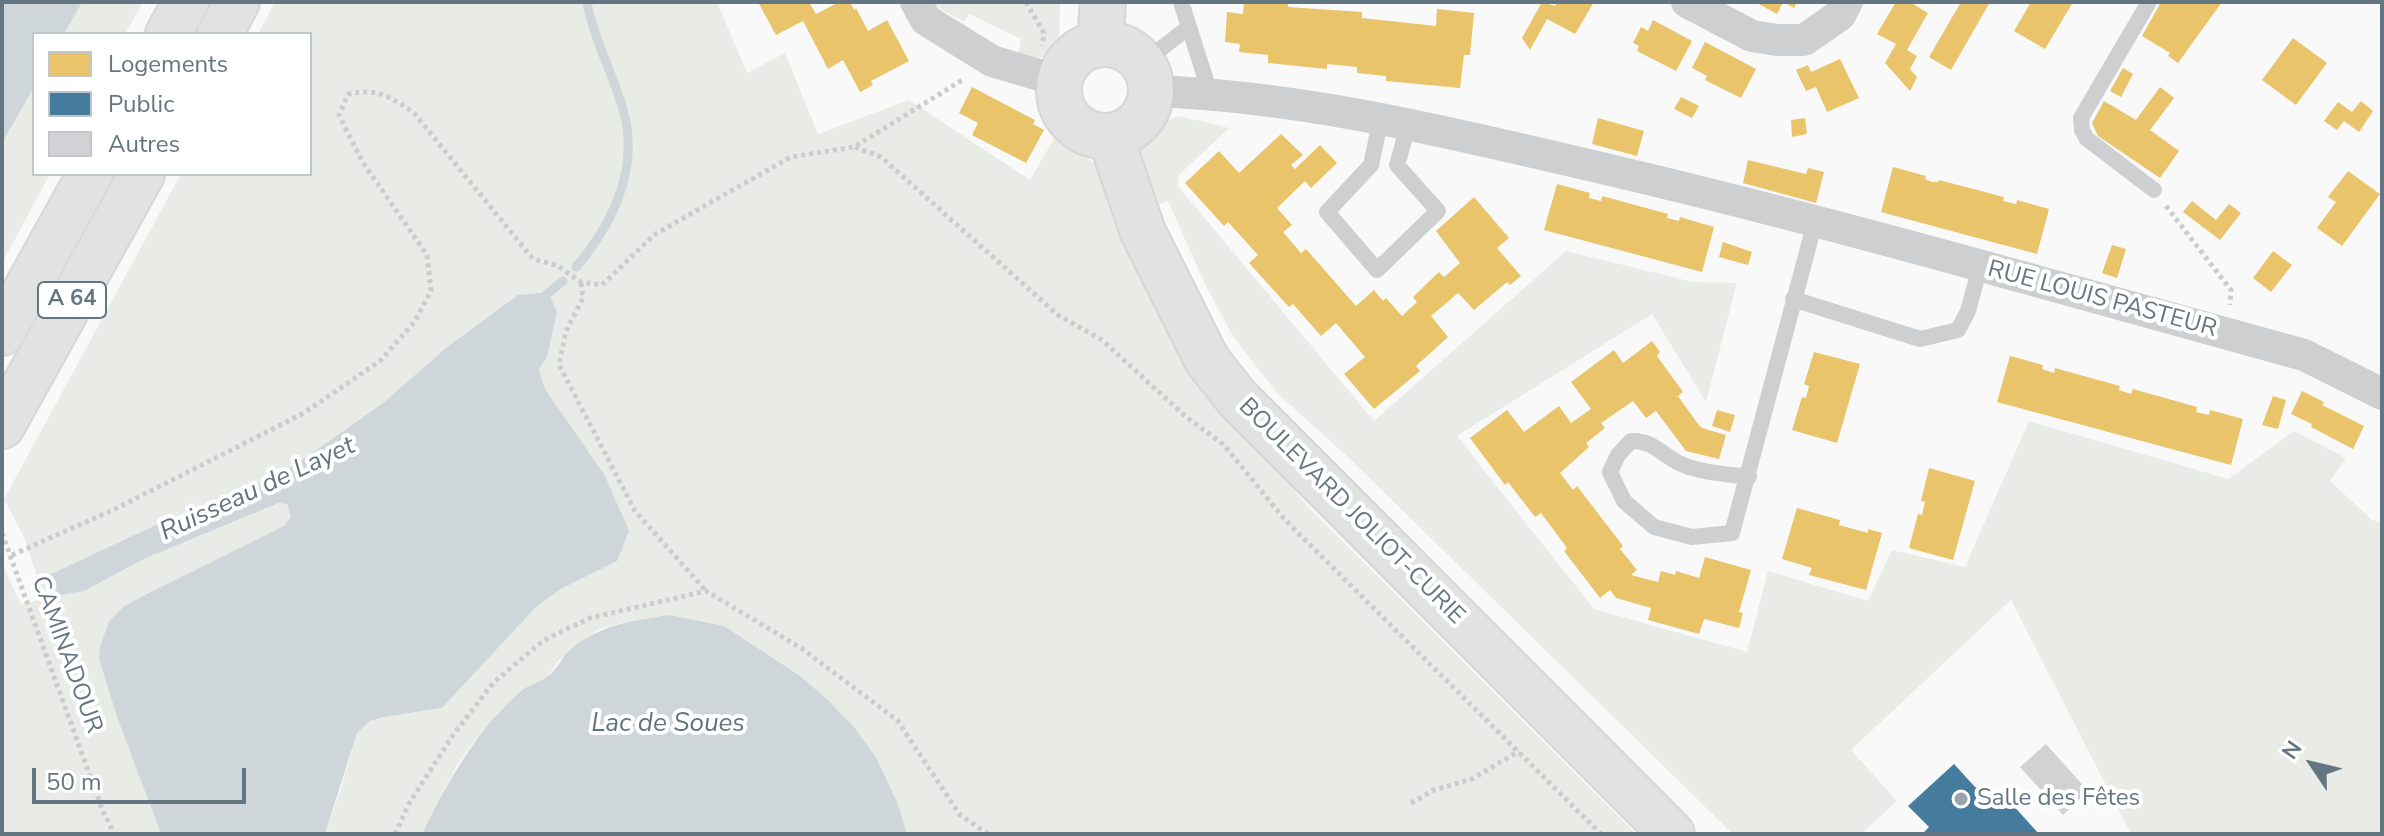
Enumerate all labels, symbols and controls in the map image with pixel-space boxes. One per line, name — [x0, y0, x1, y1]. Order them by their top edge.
legend — [32, 32, 312, 176]
text: Logements — [108, 48, 228, 80]
text: Public — [108, 88, 174, 120]
text: Autres — [108, 128, 180, 160]
street label: RUE LOUIS PASTEUR — [1984, 256, 2220, 344]
road number: A 64 — [38, 282, 106, 318]
street label: BOULEVARD JOLIOT-CURIE — [1232, 393, 1470, 631]
water label: Ruisseau de Layet — [156, 431, 360, 549]
street label: CAMINADOUR — [24, 573, 108, 737]
water label: Lac de Soues — [591, 709, 745, 741]
north arrow — [2272, 724, 2352, 804]
text: N — [2275, 735, 2309, 766]
scale bar — [36, 752, 250, 802]
text: 50 m — [46, 766, 102, 798]
place label: Salle des Fêtes — [1977, 785, 2140, 813]
marker: Salle des Fêtes — [1952, 790, 1970, 808]

